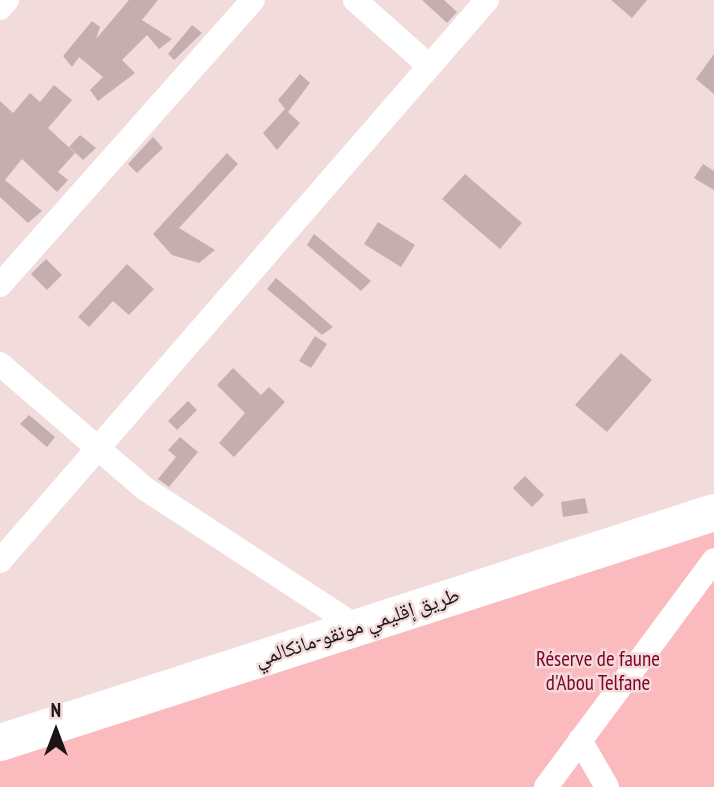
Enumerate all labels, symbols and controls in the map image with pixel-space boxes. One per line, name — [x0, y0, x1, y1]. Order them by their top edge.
street label: طريق إقليمي مونقو-مانكالمي — [251, 582, 463, 672]
park label: Réserve de faune d'Abou Telfane — [536, 646, 660, 696]
north arrow — [21, 696, 91, 766]
text: N — [51, 698, 61, 722]

